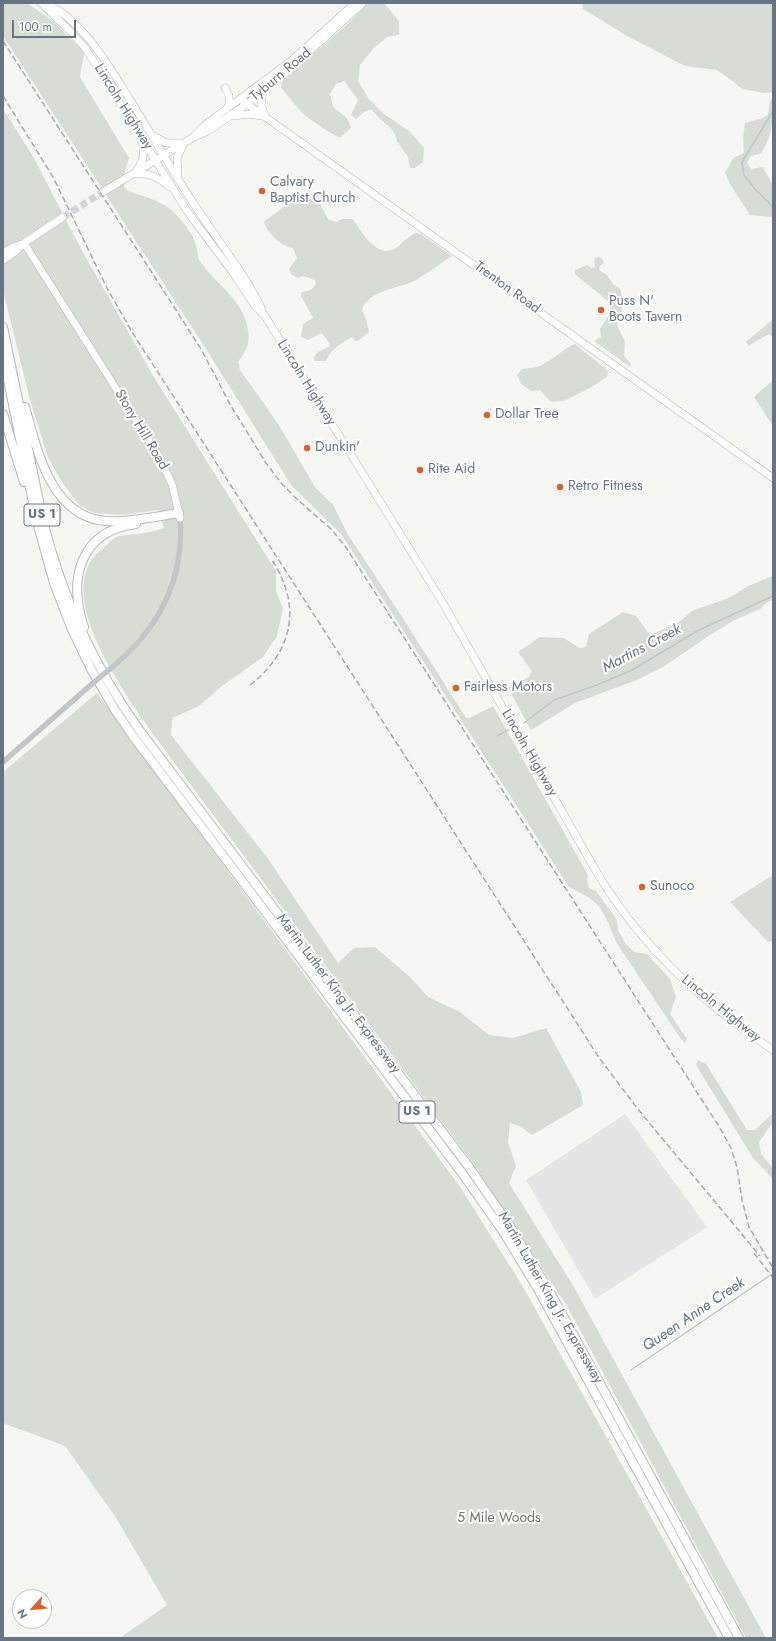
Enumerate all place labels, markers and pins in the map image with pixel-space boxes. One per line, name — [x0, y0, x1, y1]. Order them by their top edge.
place label: Calvary Baptist Church — [270, 175, 356, 208]
marker: Calvary Baptist Church — [257, 186, 267, 196]
place label: Puss N' Boots Tavern — [609, 294, 682, 326]
marker: Puss N' Boots Tavern — [596, 305, 606, 315]
place label: Dollar Tree — [495, 407, 559, 423]
marker: Dollar Tree — [482, 410, 492, 420]
place label: Dunkin' — [315, 440, 360, 456]
marker: Dunkin' — [302, 443, 312, 453]
place label: Rite Aid — [428, 462, 475, 478]
marker: Rite Aid — [415, 465, 425, 475]
place label: Retro Fitness — [568, 479, 643, 495]
marker: Retro Fitness — [555, 482, 565, 492]
place label: Fairless Motors — [464, 680, 552, 696]
marker: Fairless Motors — [451, 683, 461, 693]
place label: Sunoco — [650, 879, 694, 895]
marker: Sunoco — [637, 882, 647, 892]

